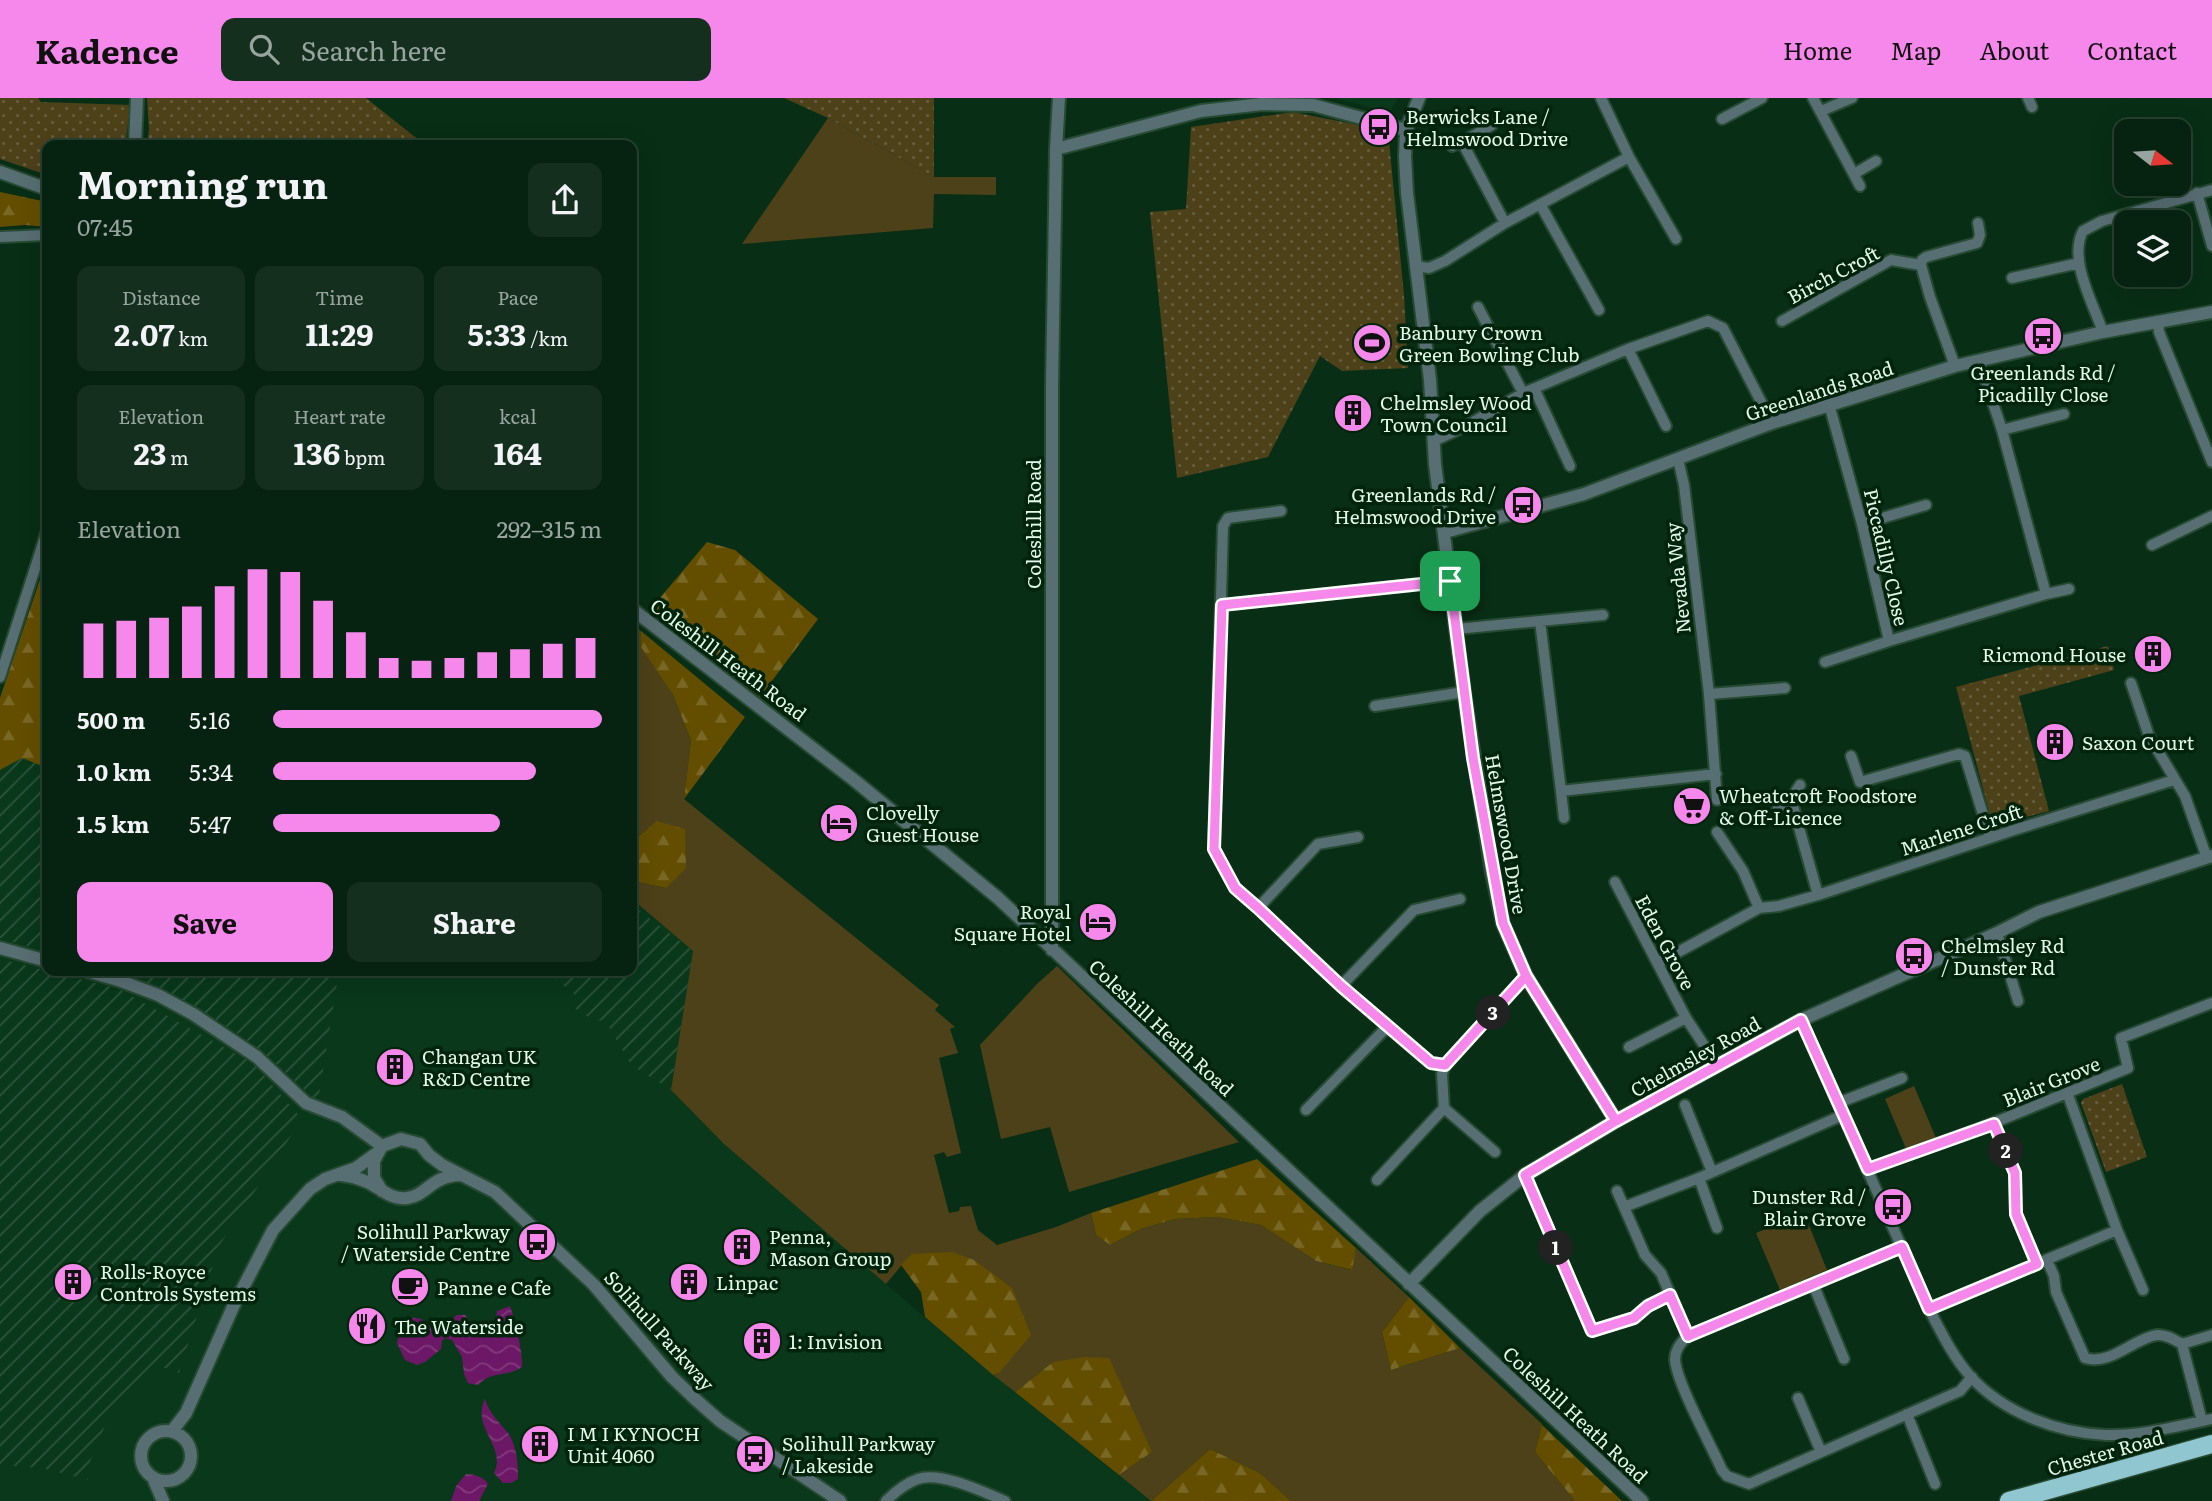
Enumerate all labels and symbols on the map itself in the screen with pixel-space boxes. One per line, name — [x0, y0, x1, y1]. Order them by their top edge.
place label: Berwicks Lane / Helmswood Drive — [1406, 102, 1568, 152]
bus stop icon: Berwicks Lane / Helmswood Drive — [1358, 106, 1400, 148]
north arrow — [2114, 119, 2191, 196]
street label: Birch Croft — [1782, 238, 1884, 310]
bus stop icon: Greenlands Rd / Picadilly Close — [2022, 315, 2064, 357]
place label: Banbury Crown Green Bowling Club — [1399, 318, 1579, 368]
sports icon: Banbury Crown Green Bowling Club — [1351, 322, 1393, 364]
street label: Greenlands Road — [1741, 353, 1897, 427]
place label: Greenlands Rd / Picadilly Close — [1971, 358, 2115, 408]
place label: Chelmsley Wood Town Council — [1380, 388, 1532, 438]
building icon: Chelmsley Wood Town Council — [1332, 392, 1374, 434]
street label: Coleshill Road — [1019, 459, 1047, 589]
place label: Greenlands Rd / Helmswood Drive — [1334, 480, 1496, 530]
bus stop icon: Greenlands Rd / Helmswood Drive — [1502, 484, 1544, 526]
street label: Piccadilly Close — [1858, 486, 1916, 629]
street label: Nevada Way — [1657, 521, 1697, 635]
pin — [1420, 551, 1480, 611]
street label: Coleshill Heath Road — [645, 591, 813, 727]
building icon: Ricmond House — [2132, 633, 2174, 675]
place label: Ricmond House — [1982, 640, 2126, 668]
building icon: Saxon Court — [2034, 721, 2076, 763]
place label: Saxon Court — [2082, 728, 2195, 756]
street label: Helmswood Drive — [1479, 752, 1535, 916]
place label: Wheatcroft Foodstore & Off-Licence — [1719, 781, 1917, 831]
supermarket icon: Wheatcroft Foodstore & Off-Licence — [1671, 785, 1713, 827]
street label: Marlene Croft — [1896, 796, 2026, 862]
place label: Clovelly Guest House — [866, 798, 979, 848]
hotel icon: Clovelly Guest House — [818, 802, 860, 844]
street label: Eden Grove — [1629, 889, 1703, 995]
place label: Royal Square Hotel — [954, 897, 1071, 947]
hotel icon: Royal Square Hotel — [1077, 901, 1119, 943]
place label: Chelmsley Rd / Dunster Rd — [1941, 931, 2065, 981]
bus stop icon: Chelmsley Rd / Dunster Rd — [1893, 935, 1935, 977]
street label: Coleshill Heath Road — [1083, 952, 1241, 1102]
pin: 3 — [1476, 996, 1510, 1030]
street label: Chelmsley Road — [1625, 1008, 1765, 1103]
place label: Changan UK R&D Centre — [422, 1042, 537, 1092]
building icon: Changan UK R&D Centre — [374, 1046, 416, 1088]
street label: Blair Grove — [1998, 1049, 2104, 1113]
pin: 2 — [1988, 1134, 2024, 1168]
place label: Dunster Rd / Blair Grove — [1752, 1182, 1866, 1232]
bus stop icon: Dunster Rd / Blair Grove — [1872, 1186, 1914, 1228]
place label: Solihull Parkway / Waterside Centre — [341, 1217, 510, 1267]
bus stop icon: Solihull Parkway / Waterside Centre — [516, 1221, 558, 1263]
place label: Penna, Mason Group — [769, 1222, 892, 1272]
building icon: Penna, Mason Group — [721, 1226, 763, 1268]
pin: 1 — [1538, 1230, 1574, 1266]
place label: Rolls-Royce Controls Systems — [100, 1257, 256, 1307]
building icon: Rolls-Royce Controls Systems — [52, 1261, 94, 1303]
building icon: Linpac — [668, 1261, 710, 1303]
street label: Solihull Parkway — [598, 1264, 722, 1396]
cafe icon: Panne e Cafe — [389, 1266, 431, 1308]
place label: Linpac — [716, 1268, 778, 1296]
place label: Panne e Cafe — [437, 1273, 551, 1301]
restaurant icon: The Waterside — [346, 1305, 388, 1347]
place label: The Waterside — [394, 1312, 524, 1340]
building icon: 1: Invision — [741, 1320, 783, 1362]
place label: 1: Invision — [789, 1327, 882, 1355]
street label: Coleshill Heath Road — [1497, 1339, 1655, 1489]
place label: I M I KYNOCH Unit 4060 — [567, 1419, 700, 1469]
street label: Chester Road — [2044, 1422, 2167, 1482]
building icon: I M I KYNOCH Unit 4060 — [519, 1423, 561, 1465]
place label: Solihull Parkway / Lakeside — [782, 1429, 935, 1479]
bus stop icon: Solihull Parkway / Lakeside — [734, 1433, 776, 1475]

